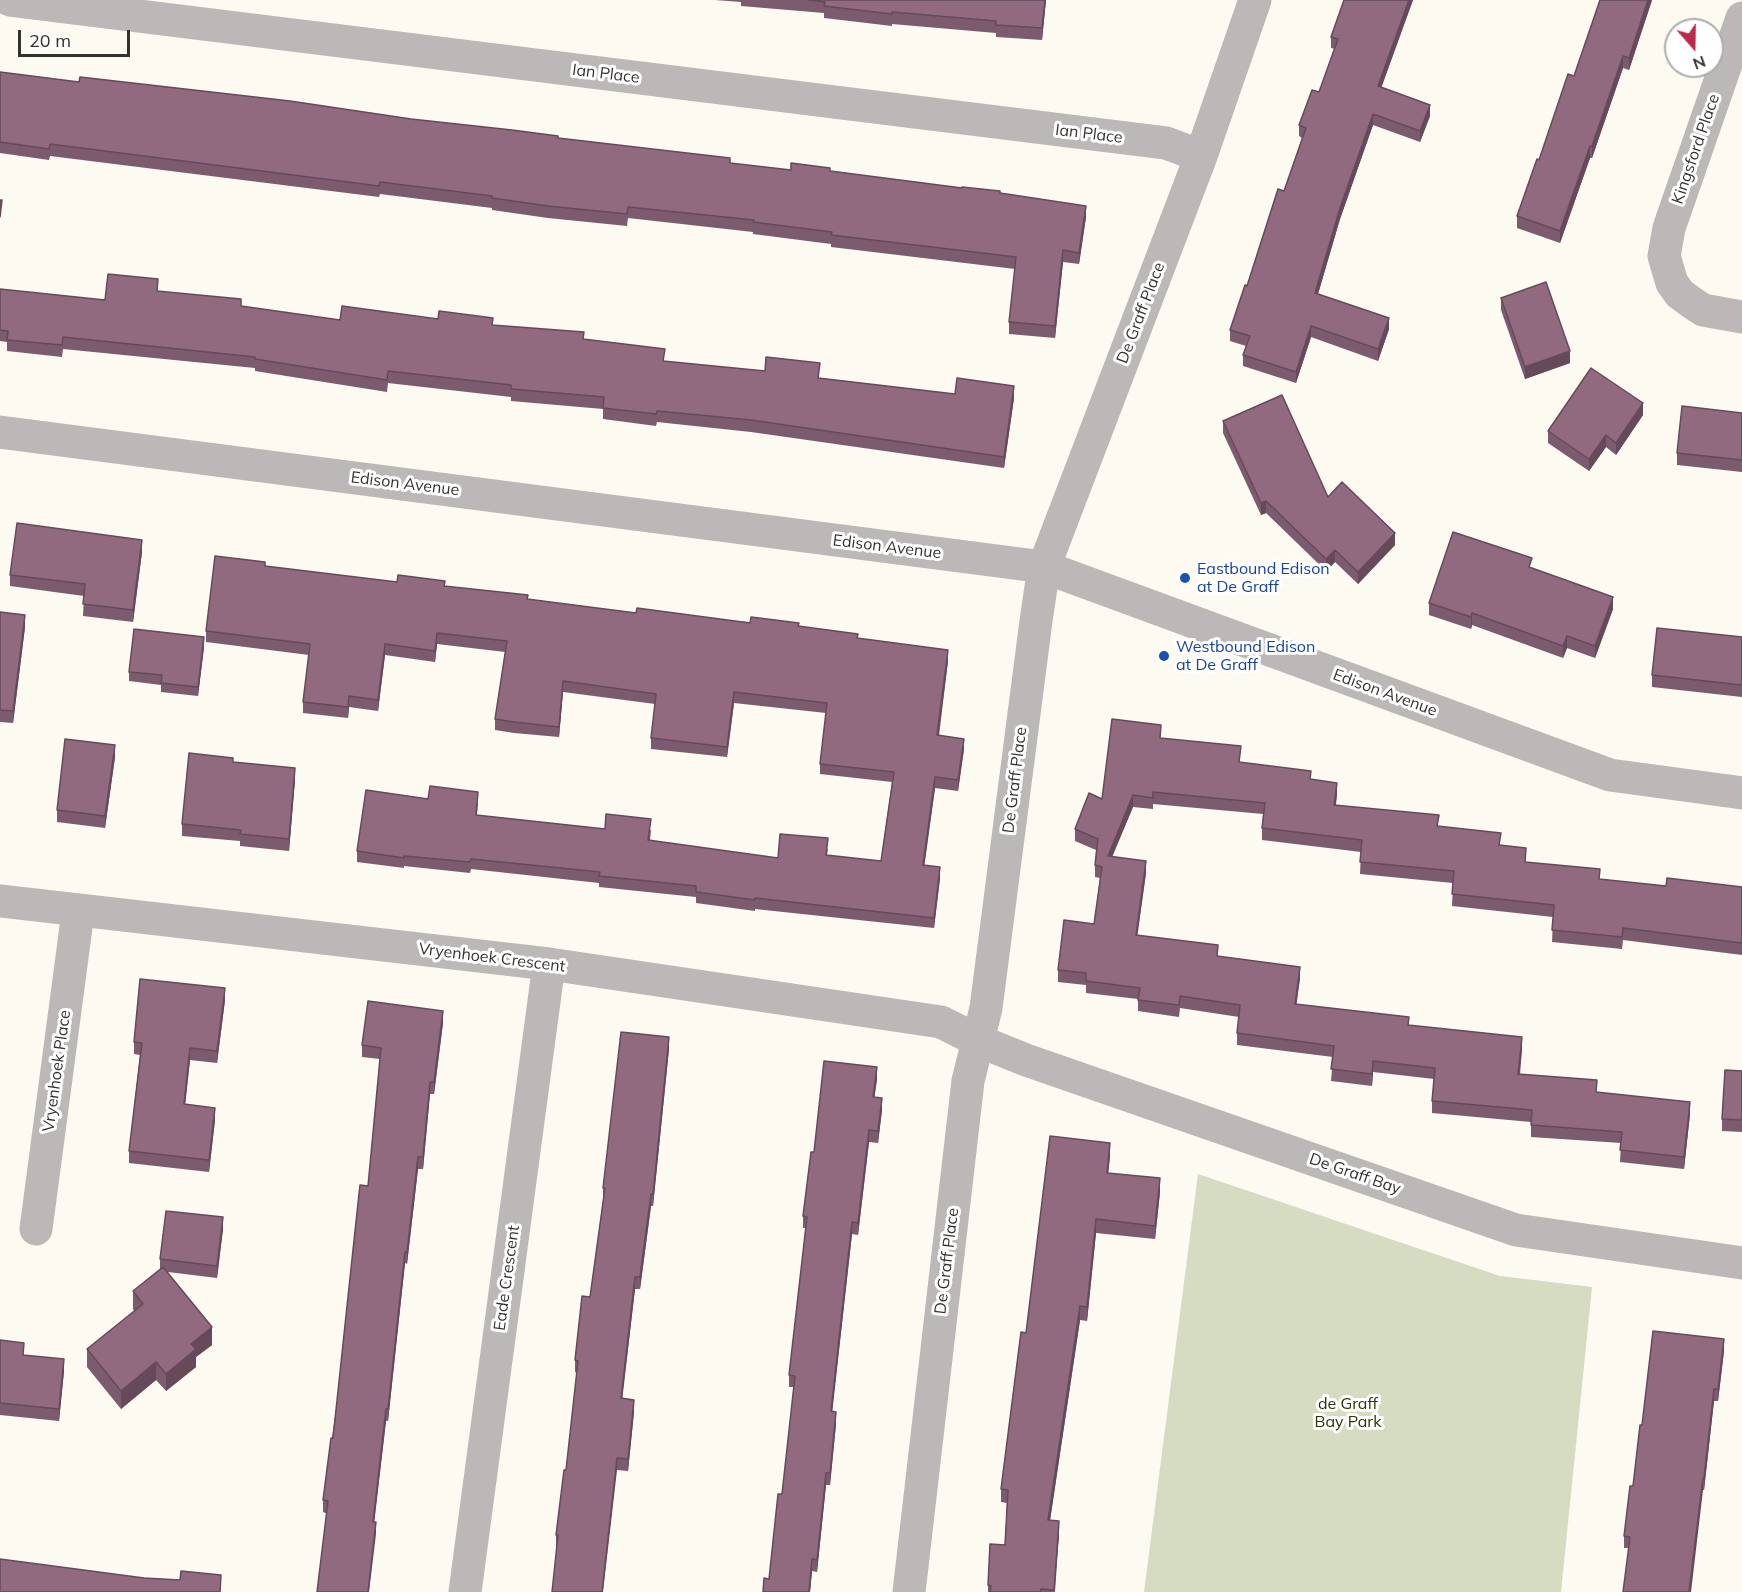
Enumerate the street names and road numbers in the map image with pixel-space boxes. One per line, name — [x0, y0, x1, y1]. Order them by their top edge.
street label: Ian Place — [571, 60, 641, 88]
street label: Kingsford Place — [1668, 92, 1724, 206]
street label: Ian Place — [1054, 120, 1124, 148]
street label: De Graff Place — [1113, 260, 1169, 366]
street label: Edison Avenue — [350, 468, 460, 500]
street label: Edison Avenue — [832, 531, 942, 563]
street label: Edison Avenue — [1330, 665, 1440, 721]
street label: De Graff Place — [999, 726, 1031, 834]
street label: Vryenhoek Crescent — [418, 939, 566, 977]
street label: Vryenhoek Place — [39, 1009, 75, 1133]
street label: De Graff Bay — [1307, 1149, 1403, 1199]
street label: De Graff Place — [931, 1207, 963, 1315]
street label: Eade Crescent — [490, 1224, 524, 1332]

